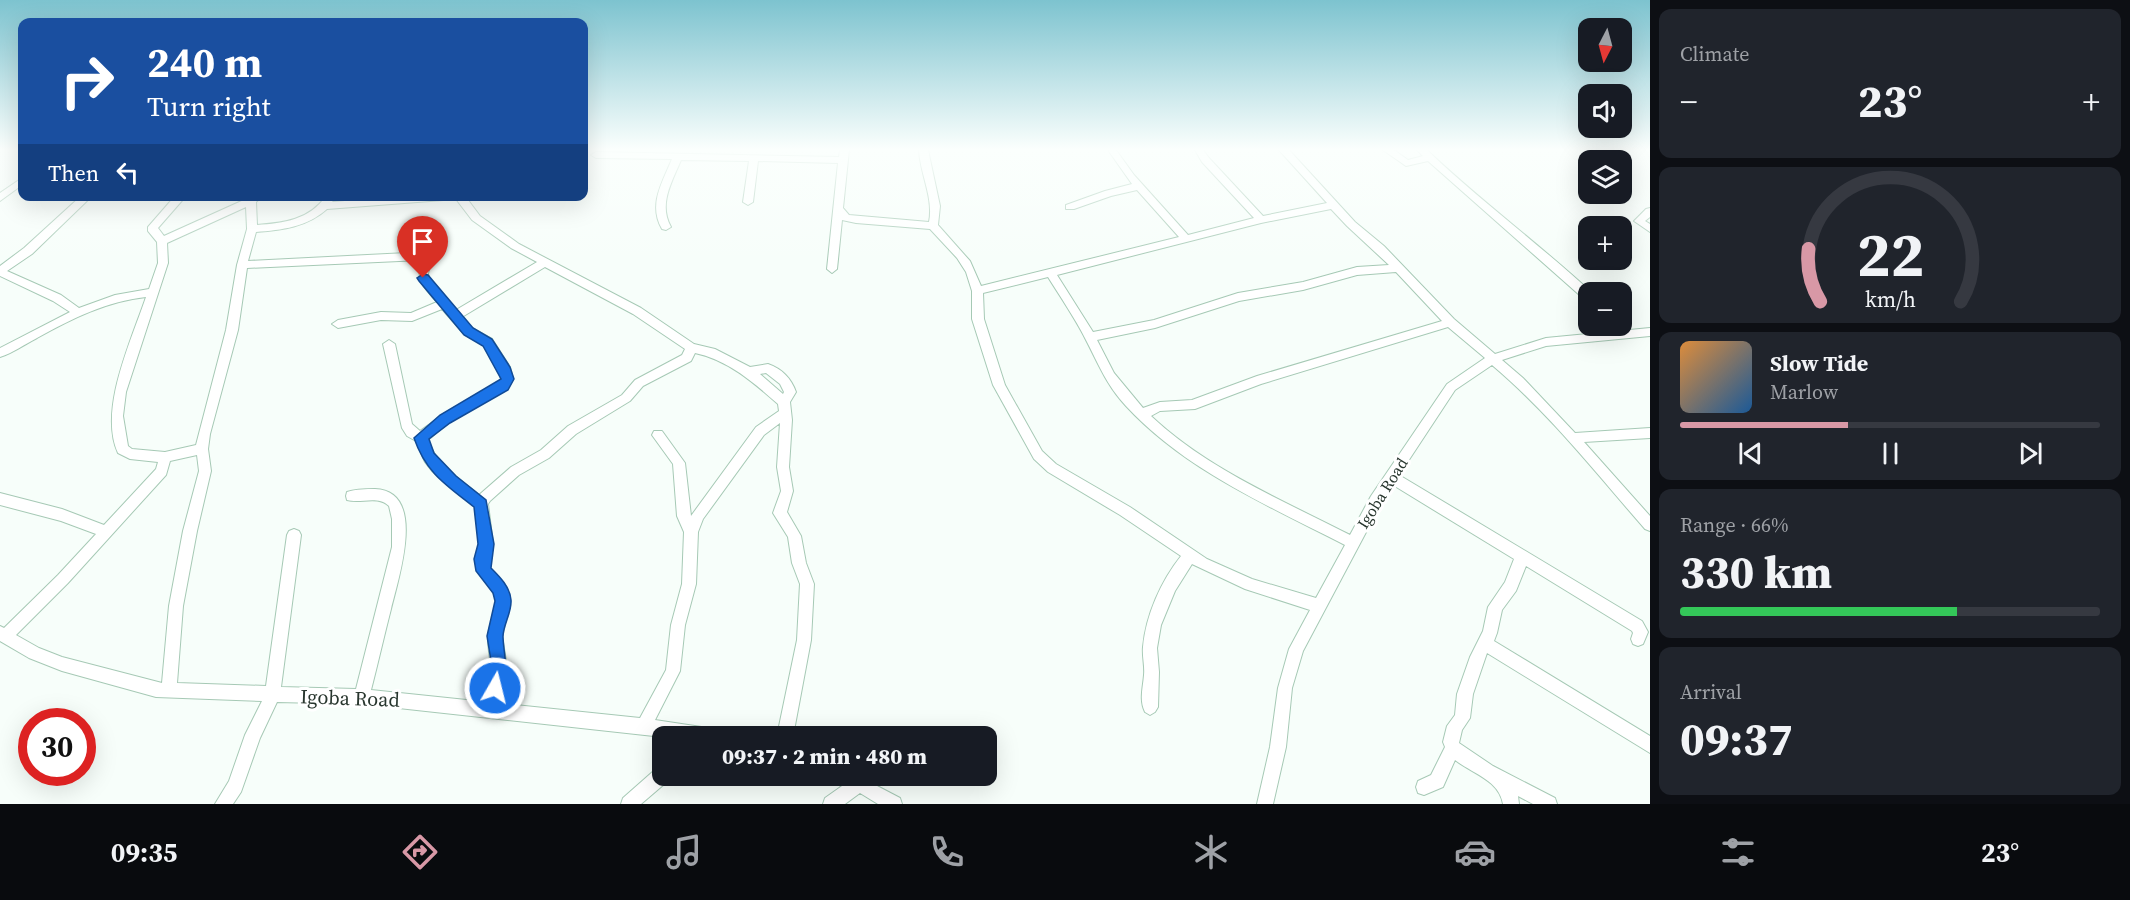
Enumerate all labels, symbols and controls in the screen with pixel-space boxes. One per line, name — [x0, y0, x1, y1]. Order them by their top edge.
north arrow — [1578, 18, 1632, 72]
map controls — [1578, 18, 1632, 336]
text: 240 m — [147, 33, 262, 91]
text: Climate — [1680, 40, 1749, 68]
icon: right — [48, 42, 126, 120]
text: 23° — [1858, 70, 1922, 132]
text: − — [1680, 79, 1698, 124]
text: + — [2082, 79, 2100, 124]
button: sound — [1578, 84, 1632, 138]
text: Turn right — [147, 88, 271, 125]
button: layers — [1578, 150, 1632, 204]
icon: left — [111, 156, 144, 189]
text: Then — [48, 158, 99, 188]
text: 22 — [1856, 211, 1924, 297]
pin — [397, 216, 448, 278]
button: + — [1578, 216, 1632, 270]
icon: arrive — [406, 225, 439, 258]
button: − — [1578, 282, 1632, 336]
text: km/h — [1864, 285, 1916, 314]
text: Slow Tide — [1770, 348, 1868, 378]
text: Marlow — [1770, 378, 1838, 406]
icon: previous — [1734, 437, 1767, 470]
icon: pause — [1874, 437, 1907, 470]
icon: next — [2014, 437, 2047, 470]
street label: Igoba Road — [1352, 453, 1412, 533]
text: Range · 66% — [1680, 511, 1789, 539]
text: 330 km — [1680, 541, 1832, 603]
position arrow — [463, 656, 527, 720]
text: Arrival — [1680, 678, 1742, 706]
street label: Igoba Road — [300, 682, 401, 714]
speed limit sign: 30 — [18, 708, 96, 786]
text: 09:37 — [1680, 708, 1793, 770]
text: 09:37 · 2 min · 480 m — [722, 741, 927, 771]
icon: directions — [399, 831, 441, 873]
icon: music — [663, 831, 705, 873]
icon: phone — [926, 831, 968, 873]
icon: climate — [1190, 831, 1232, 873]
icon: car — [1454, 831, 1496, 873]
icon: filters — [1717, 831, 1759, 873]
text: 09:35 — [111, 834, 177, 871]
text: 23° — [1981, 834, 2019, 871]

